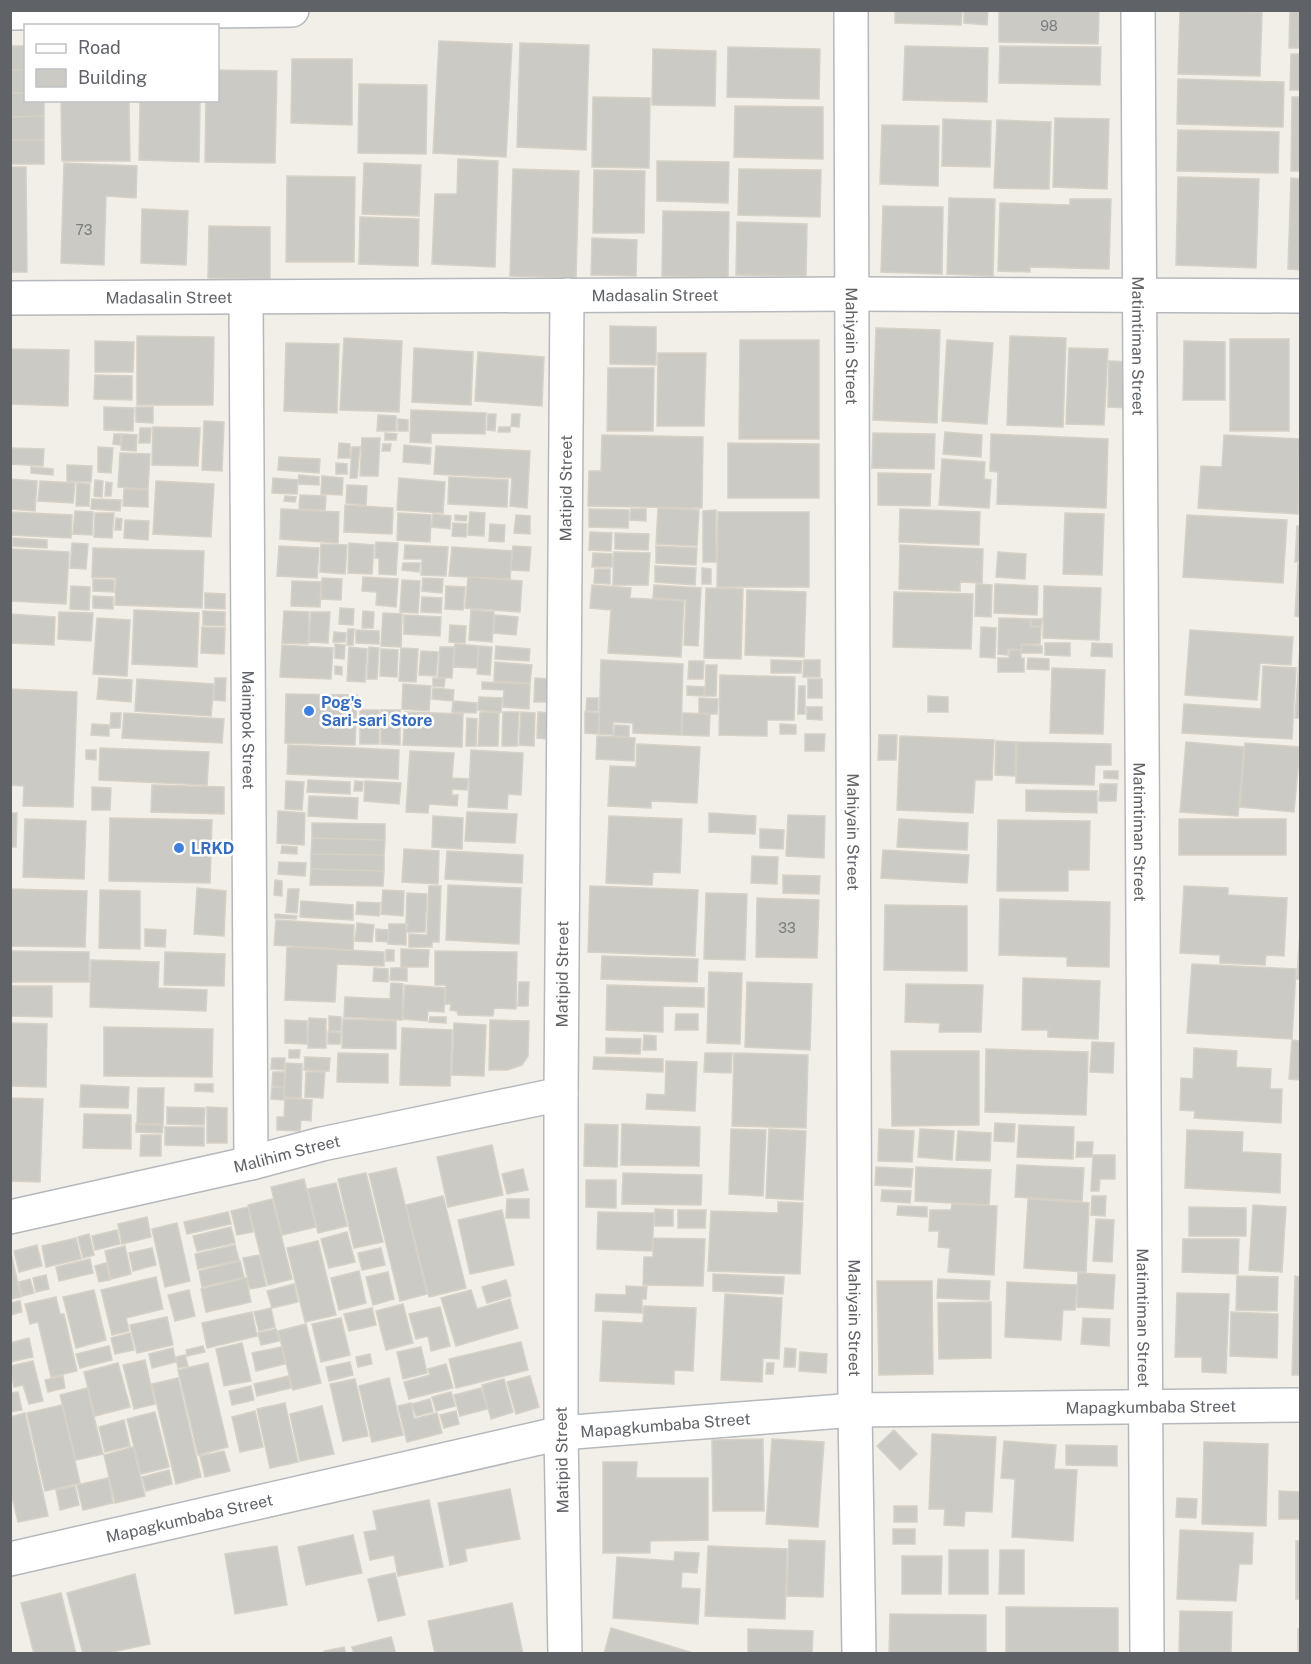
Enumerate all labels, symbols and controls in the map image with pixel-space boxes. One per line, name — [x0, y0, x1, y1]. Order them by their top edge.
house number: 98 — [1040, 18, 1058, 34]
legend — [24, 24, 219, 102]
text: Road — [78, 37, 121, 58]
text: Building — [78, 67, 147, 88]
house number: 73 — [76, 222, 93, 238]
street label: Matimtiman Street — [1129, 276, 1148, 416]
street label: Madasalin Street — [591, 285, 719, 305]
street label: Madasalin Street — [105, 287, 233, 307]
street label: Mahiyain Street — [842, 287, 862, 405]
street label: Matipid Street — [556, 435, 575, 541]
street label: Maimpok Street — [239, 670, 258, 790]
place label: Pog's Sari-sari Store — [321, 693, 433, 730]
marker: Pog's Sari-sari Store — [302, 704, 316, 718]
street label: Matimtiman Street — [1130, 762, 1150, 902]
street label: Mahiyain Street — [844, 773, 863, 891]
place label: LRKD — [191, 839, 234, 858]
marker: LRKD — [172, 841, 186, 855]
house number: 33 — [778, 920, 796, 936]
street label: Matipid Street — [552, 921, 572, 1027]
street label: Malihim Street — [232, 1131, 342, 1176]
street label: Matimtiman Street — [1133, 1248, 1153, 1388]
street label: Mahiyain Street — [845, 1259, 864, 1377]
street label: Mapagkumbaba Street — [1065, 1396, 1236, 1417]
street label: Matipid Street — [552, 1407, 572, 1513]
street label: Mapagkumbaba Street — [580, 1409, 751, 1441]
street label: Mapagkumbaba Street — [104, 1490, 275, 1546]

